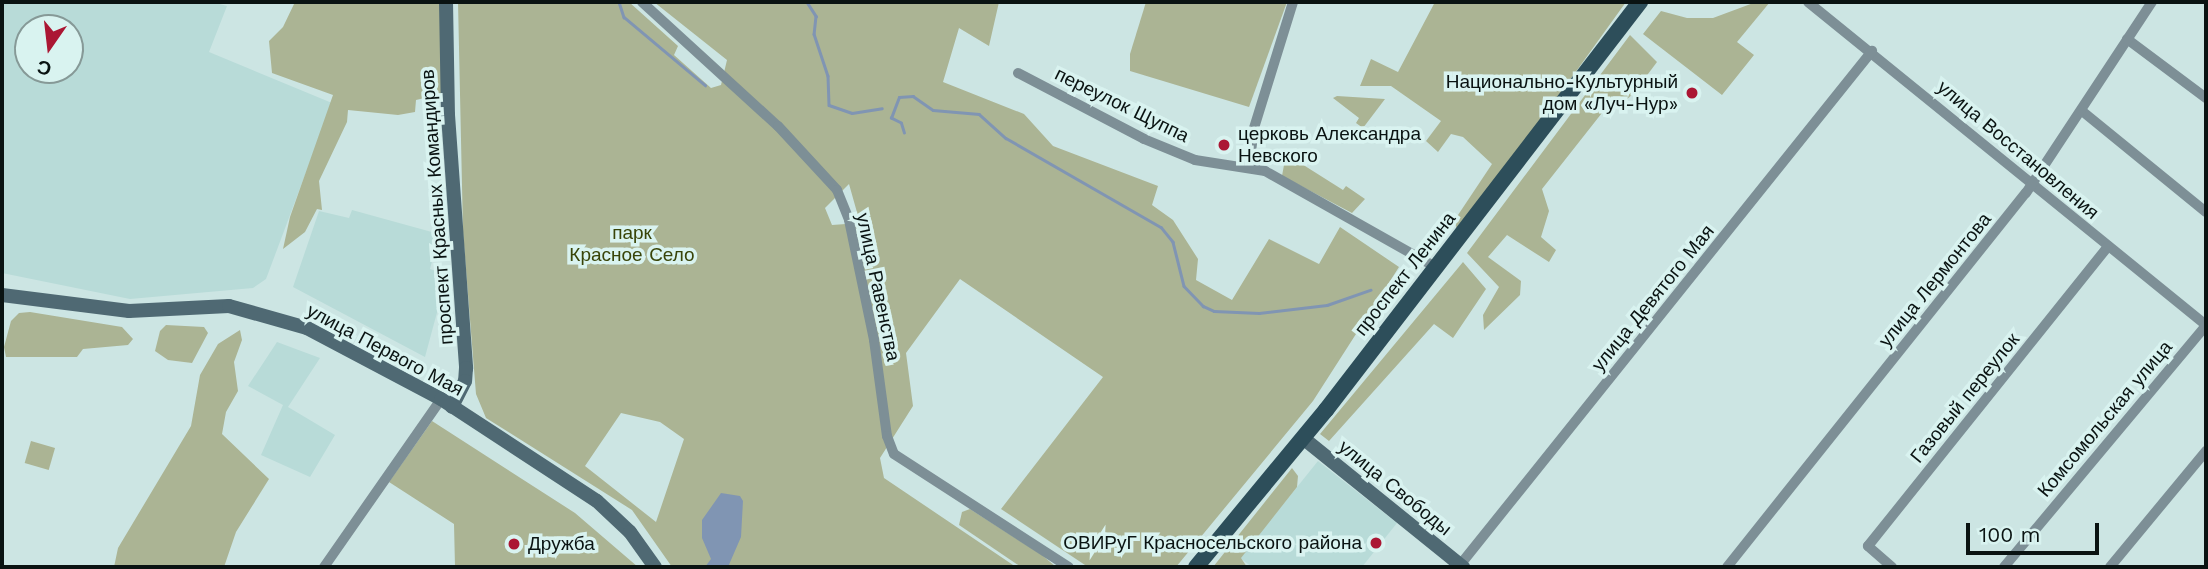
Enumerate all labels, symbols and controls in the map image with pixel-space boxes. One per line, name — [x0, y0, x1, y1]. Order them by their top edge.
north arrow — [14, 14, 84, 84]
text: С — [35, 55, 54, 81]
street label: переулок Щуппа — [1051, 63, 1193, 147]
street label: проспект Красных Командиров — [416, 69, 458, 345]
place label: Национально-Культурный дом «Луч-Нур» — [1446, 71, 1678, 115]
street label: улица Восстановления — [1933, 76, 2103, 224]
marker: Национально-Культурный дом «Луч-Нур» — [1684, 85, 1700, 101]
place label: церковь Александра Невского — [1238, 123, 1421, 167]
marker: церковь Александра Невского — [1216, 137, 1232, 153]
street label: проспект Ленина — [1350, 208, 1460, 340]
street label: улица Лермонтова — [1874, 208, 1996, 352]
street label: улица Равенства — [851, 211, 905, 363]
street label: улица Девятого Мая — [1587, 220, 1719, 376]
park label: парк Красное Село — [569, 222, 695, 266]
street label: улица Первого Мая — [303, 299, 467, 401]
street label: Газовый переулок — [1906, 328, 2024, 468]
street label: Комсомольская улица — [2033, 336, 2177, 502]
street label: улица Свободы — [1334, 436, 1456, 540]
scale bar — [1970, 510, 2103, 554]
text: 100 m — [1979, 522, 2041, 547]
place label: ОВИРуГ Красносельского района — [1063, 532, 1362, 554]
place label: Дружба — [528, 533, 595, 555]
marker: ОВИРуГ Красносельского района — [1368, 535, 1384, 551]
marker: Дружба — [506, 536, 522, 552]

